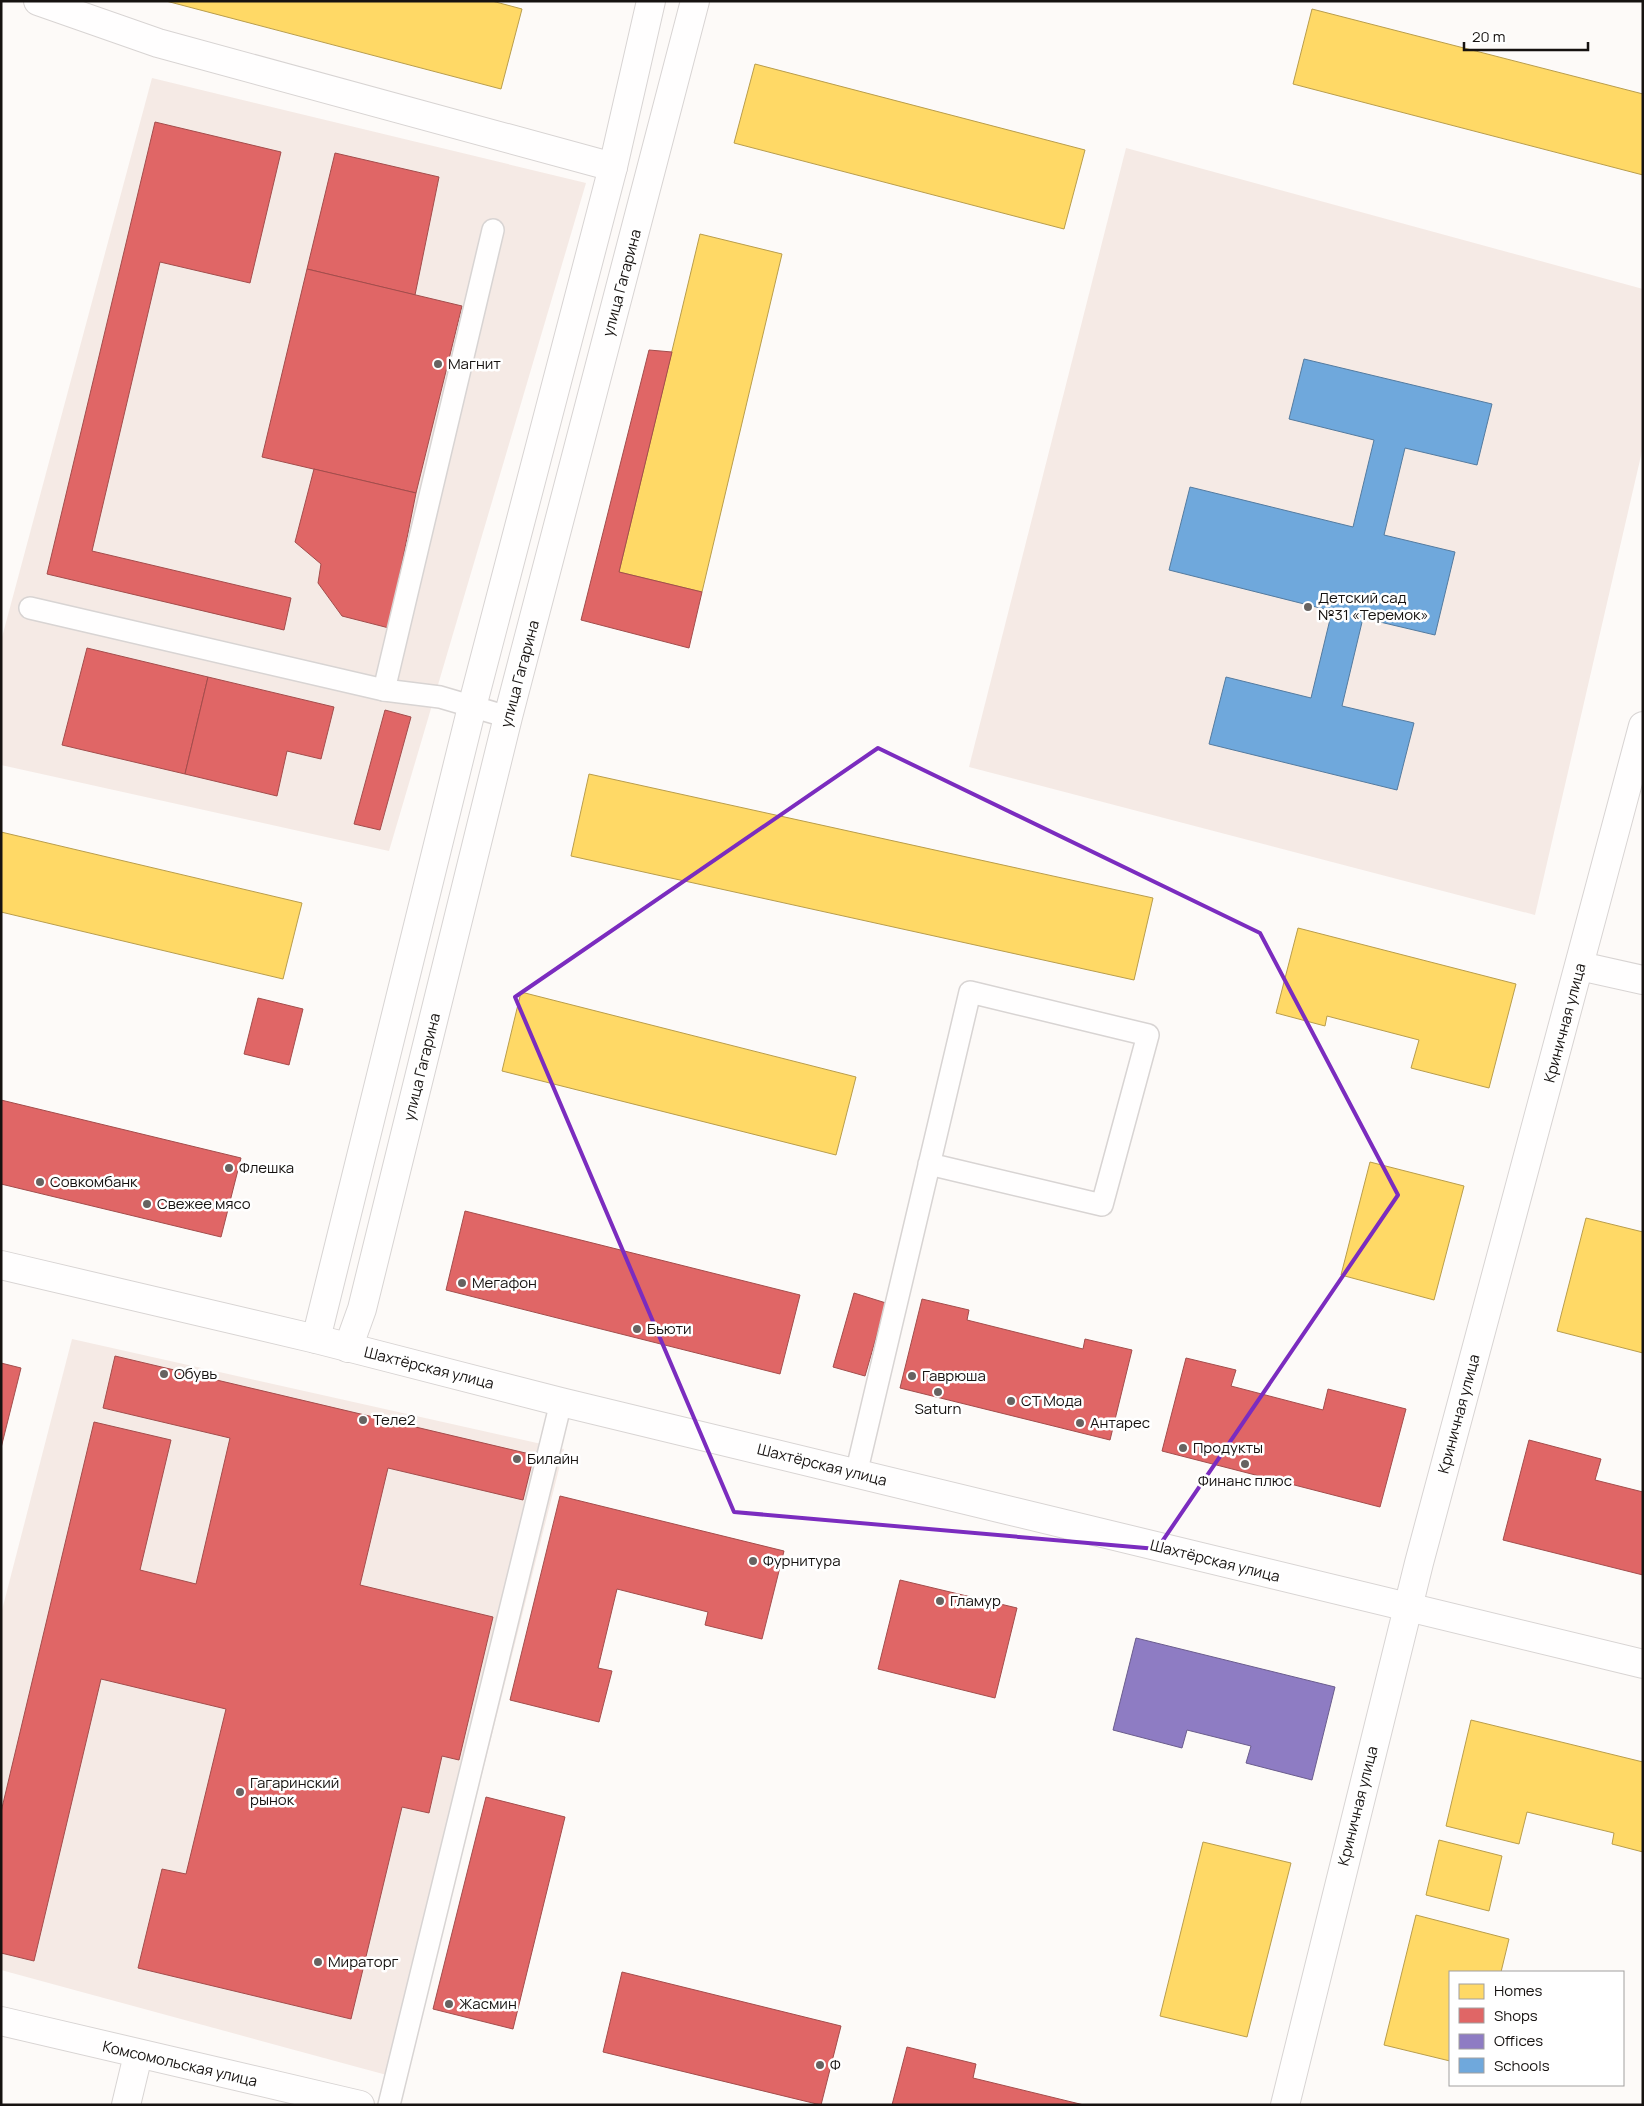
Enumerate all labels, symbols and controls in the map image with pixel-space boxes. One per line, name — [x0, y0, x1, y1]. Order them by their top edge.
scale bar — [1464, 20, 1588, 52]
text: 20 m — [1472, 26, 1505, 47]
street label: улица Гагарина — [597, 227, 646, 339]
place label: Магнит — [448, 353, 501, 374]
marker: Магнит — [432, 358, 444, 370]
place label: Детский сад №31 «Теремок» — [1318, 587, 1429, 625]
marker: Детский сад №31 «Теремок» — [1302, 601, 1314, 613]
street label: улица Гагарина — [495, 618, 544, 730]
street label: Криничная улица — [1538, 961, 1591, 1085]
street label: улица Гагарина — [398, 1011, 445, 1123]
place label: Флешка — [239, 1157, 294, 1178]
marker: Флешка — [223, 1162, 235, 1174]
place label: Совкомбанк — [50, 1171, 138, 1192]
marker: Совкомбанк — [34, 1176, 46, 1188]
place label: Свежее мясо — [157, 1193, 251, 1214]
marker: Свежее мясо — [141, 1198, 153, 1210]
place label: Мегафон — [472, 1272, 537, 1293]
marker: Мегафон — [456, 1277, 468, 1289]
place label: Бьюти — [647, 1318, 692, 1339]
marker: Бьюти — [631, 1323, 643, 1335]
street label: Шахтёрская улица — [362, 1341, 496, 1394]
street label: Криничная улица — [1432, 1352, 1485, 1476]
place label: Обувь — [174, 1363, 217, 1384]
place label: Гаврюша — [922, 1365, 986, 1386]
marker: Обувь — [158, 1368, 170, 1380]
marker: Гаврюша — [906, 1370, 918, 1382]
marker: Saturn — [932, 1386, 944, 1398]
place label: СТ Мода — [1021, 1390, 1082, 1411]
marker: СТ Мода — [1005, 1395, 1017, 1407]
place label: Saturn — [915, 1398, 961, 1419]
place label: Теле2 — [373, 1409, 416, 1430]
place label: Антарес — [1090, 1412, 1150, 1433]
marker: Теле2 — [357, 1414, 369, 1426]
marker: Антарес — [1074, 1417, 1086, 1429]
place label: Продукты — [1193, 1437, 1263, 1458]
street label: Шахтёрская улица — [755, 1438, 889, 1491]
marker: Продукты — [1177, 1442, 1189, 1454]
place label: Билайн — [527, 1448, 579, 1469]
marker: Билайн — [511, 1453, 523, 1465]
marker: Финанс плюс — [1239, 1458, 1251, 1470]
place label: Финанс плюс — [1198, 1470, 1292, 1491]
street label: Шахтёрская улица — [1148, 1534, 1282, 1587]
place label: Фурнитура — [763, 1550, 840, 1571]
marker: Фурнитура — [747, 1555, 759, 1567]
place label: Гламур — [950, 1590, 1001, 1611]
marker: Гламур — [934, 1595, 946, 1607]
street label: Криничная улица — [1332, 1744, 1383, 1868]
place label: Гагаринский рынок — [250, 1772, 339, 1810]
marker: Гагаринский рынок — [234, 1786, 246, 1798]
place label: Мираторг — [328, 1951, 399, 1972]
marker: Мираторг — [312, 1956, 324, 1968]
legend — [1449, 1971, 1624, 2086]
text: Homes — [1494, 1980, 1543, 2001]
place label: Жасмин — [459, 1993, 517, 2014]
marker: Жасмин — [443, 1998, 455, 2010]
text: Shops — [1494, 2005, 1538, 2026]
text: Offices — [1494, 2030, 1543, 2051]
street label: Комсомольская улица — [101, 2035, 260, 2092]
place label: Ф — [830, 2054, 841, 2075]
text: Schools — [1494, 2055, 1550, 2076]
marker: Ф — [814, 2059, 826, 2071]

